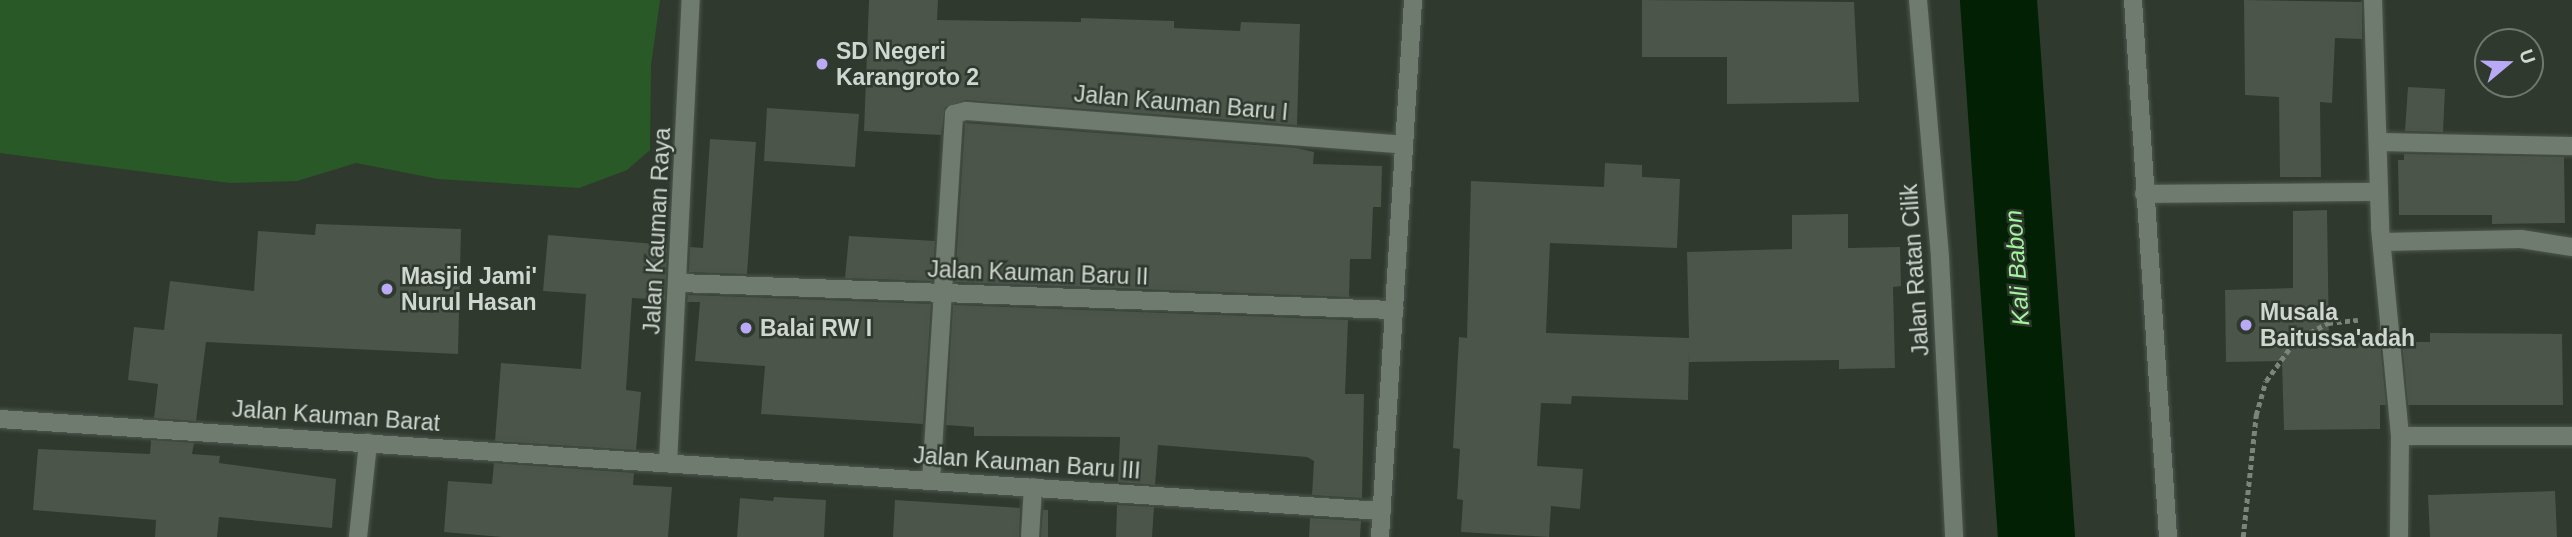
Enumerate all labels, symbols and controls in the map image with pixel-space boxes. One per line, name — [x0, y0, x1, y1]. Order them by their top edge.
north arrow — [2474, 28, 2544, 98]
place label: SD Negeri Karangroto 2 — [836, 37, 979, 91]
text: U — [2515, 47, 2540, 67]
marker: SD Negeri Karangroto 2 — [814, 56, 830, 72]
street label: Jalan Kauman Baru I — [1073, 80, 1289, 126]
street label: Jalan Kauman Raya — [638, 127, 676, 335]
street label: Jalan Ratan Cilik — [1895, 183, 1935, 357]
water label: Kali Babon — [1999, 209, 2035, 327]
street label: Jalan Kauman Baru II — [927, 255, 1149, 291]
place label: Masjid Jami' Nurul Hasan — [401, 262, 537, 316]
marker: Masjid Jami' Nurul Hasan — [379, 281, 395, 297]
place label: Musala Baitussa'adah — [2260, 298, 2415, 352]
place label: Balai RW I — [760, 314, 872, 342]
marker: Musala Baitussa'adah — [2238, 317, 2254, 333]
marker: Balai RW I — [738, 320, 754, 336]
street label: Jalan Kauman Barat — [231, 395, 441, 437]
street label: Jalan Kauman Baru III — [913, 441, 1141, 485]

